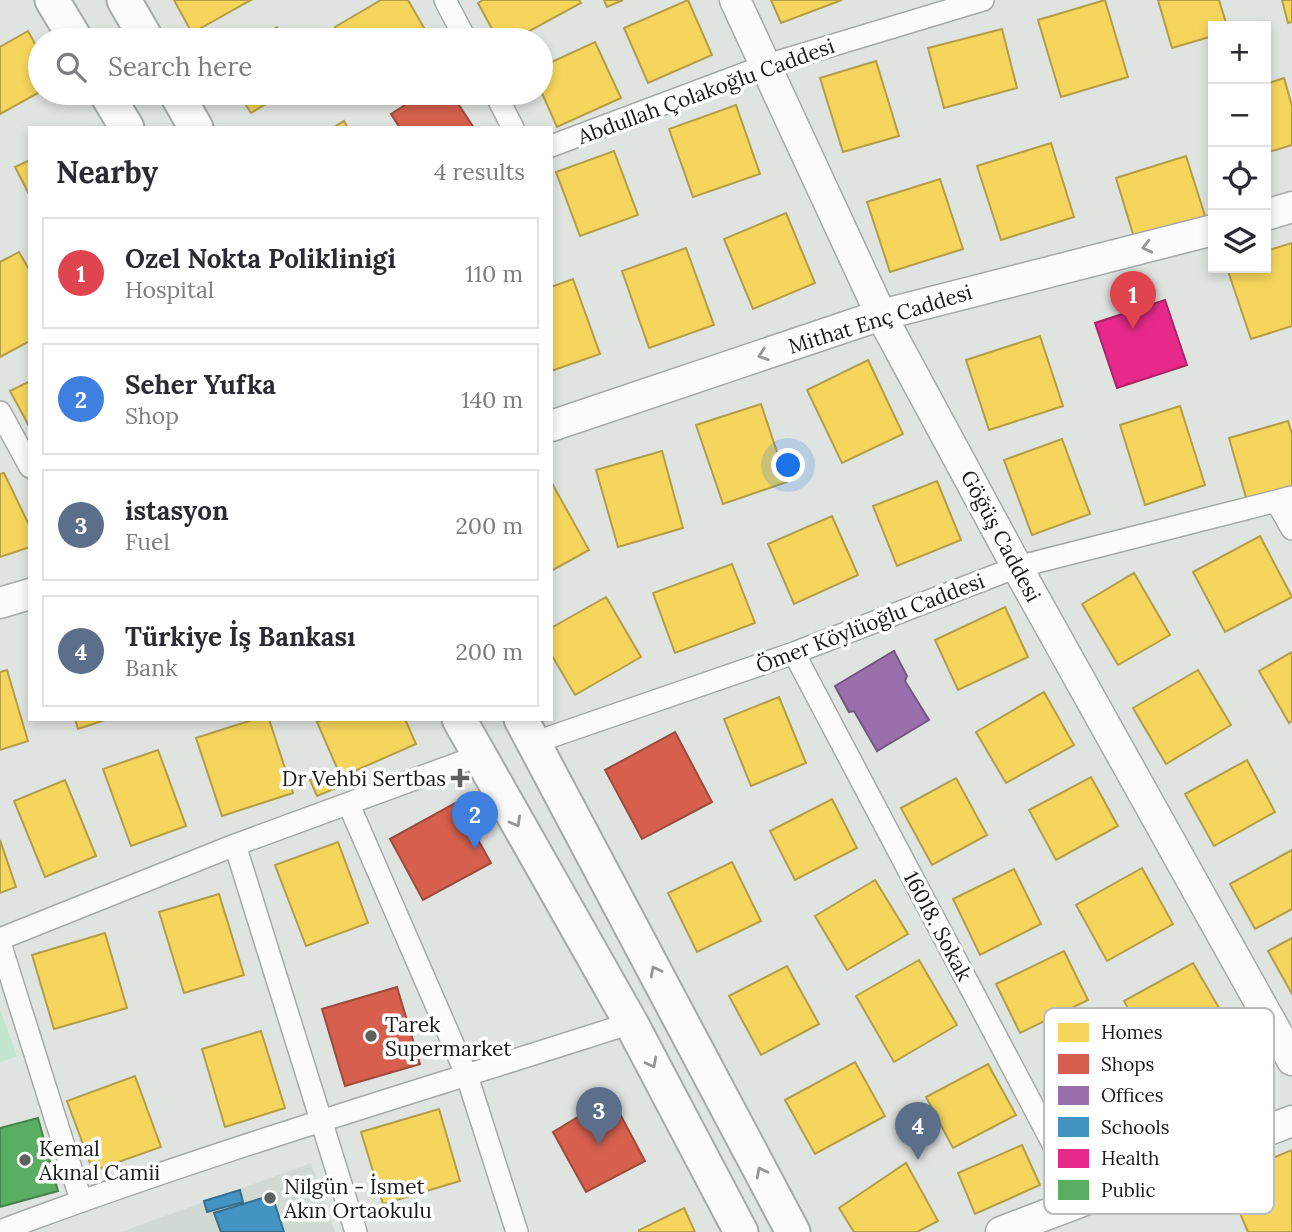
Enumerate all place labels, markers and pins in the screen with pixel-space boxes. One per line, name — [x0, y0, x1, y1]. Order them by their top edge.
pin: 1 — [1110, 271, 1156, 329]
place label: Dr Vehbi Sertbas — [282, 765, 446, 792]
marker: Dr Vehbi Sertbas — [452, 770, 468, 786]
pin: 2 — [452, 791, 498, 849]
place label: Tarek Supermarket — [385, 1011, 512, 1062]
marker: Tarek Supermarket — [363, 1028, 379, 1044]
pin: 3 — [576, 1087, 622, 1145]
pin: 4 — [895, 1102, 941, 1160]
place label: Kemal Akınal Camii — [38, 1135, 160, 1186]
marker: Kemal Akınal Camii — [17, 1152, 33, 1168]
place label: Nilgün - İsmet Akın Ortaokulu — [283, 1173, 432, 1224]
marker: Nilgün - İsmet Akın Ortaokulu — [262, 1190, 278, 1206]

